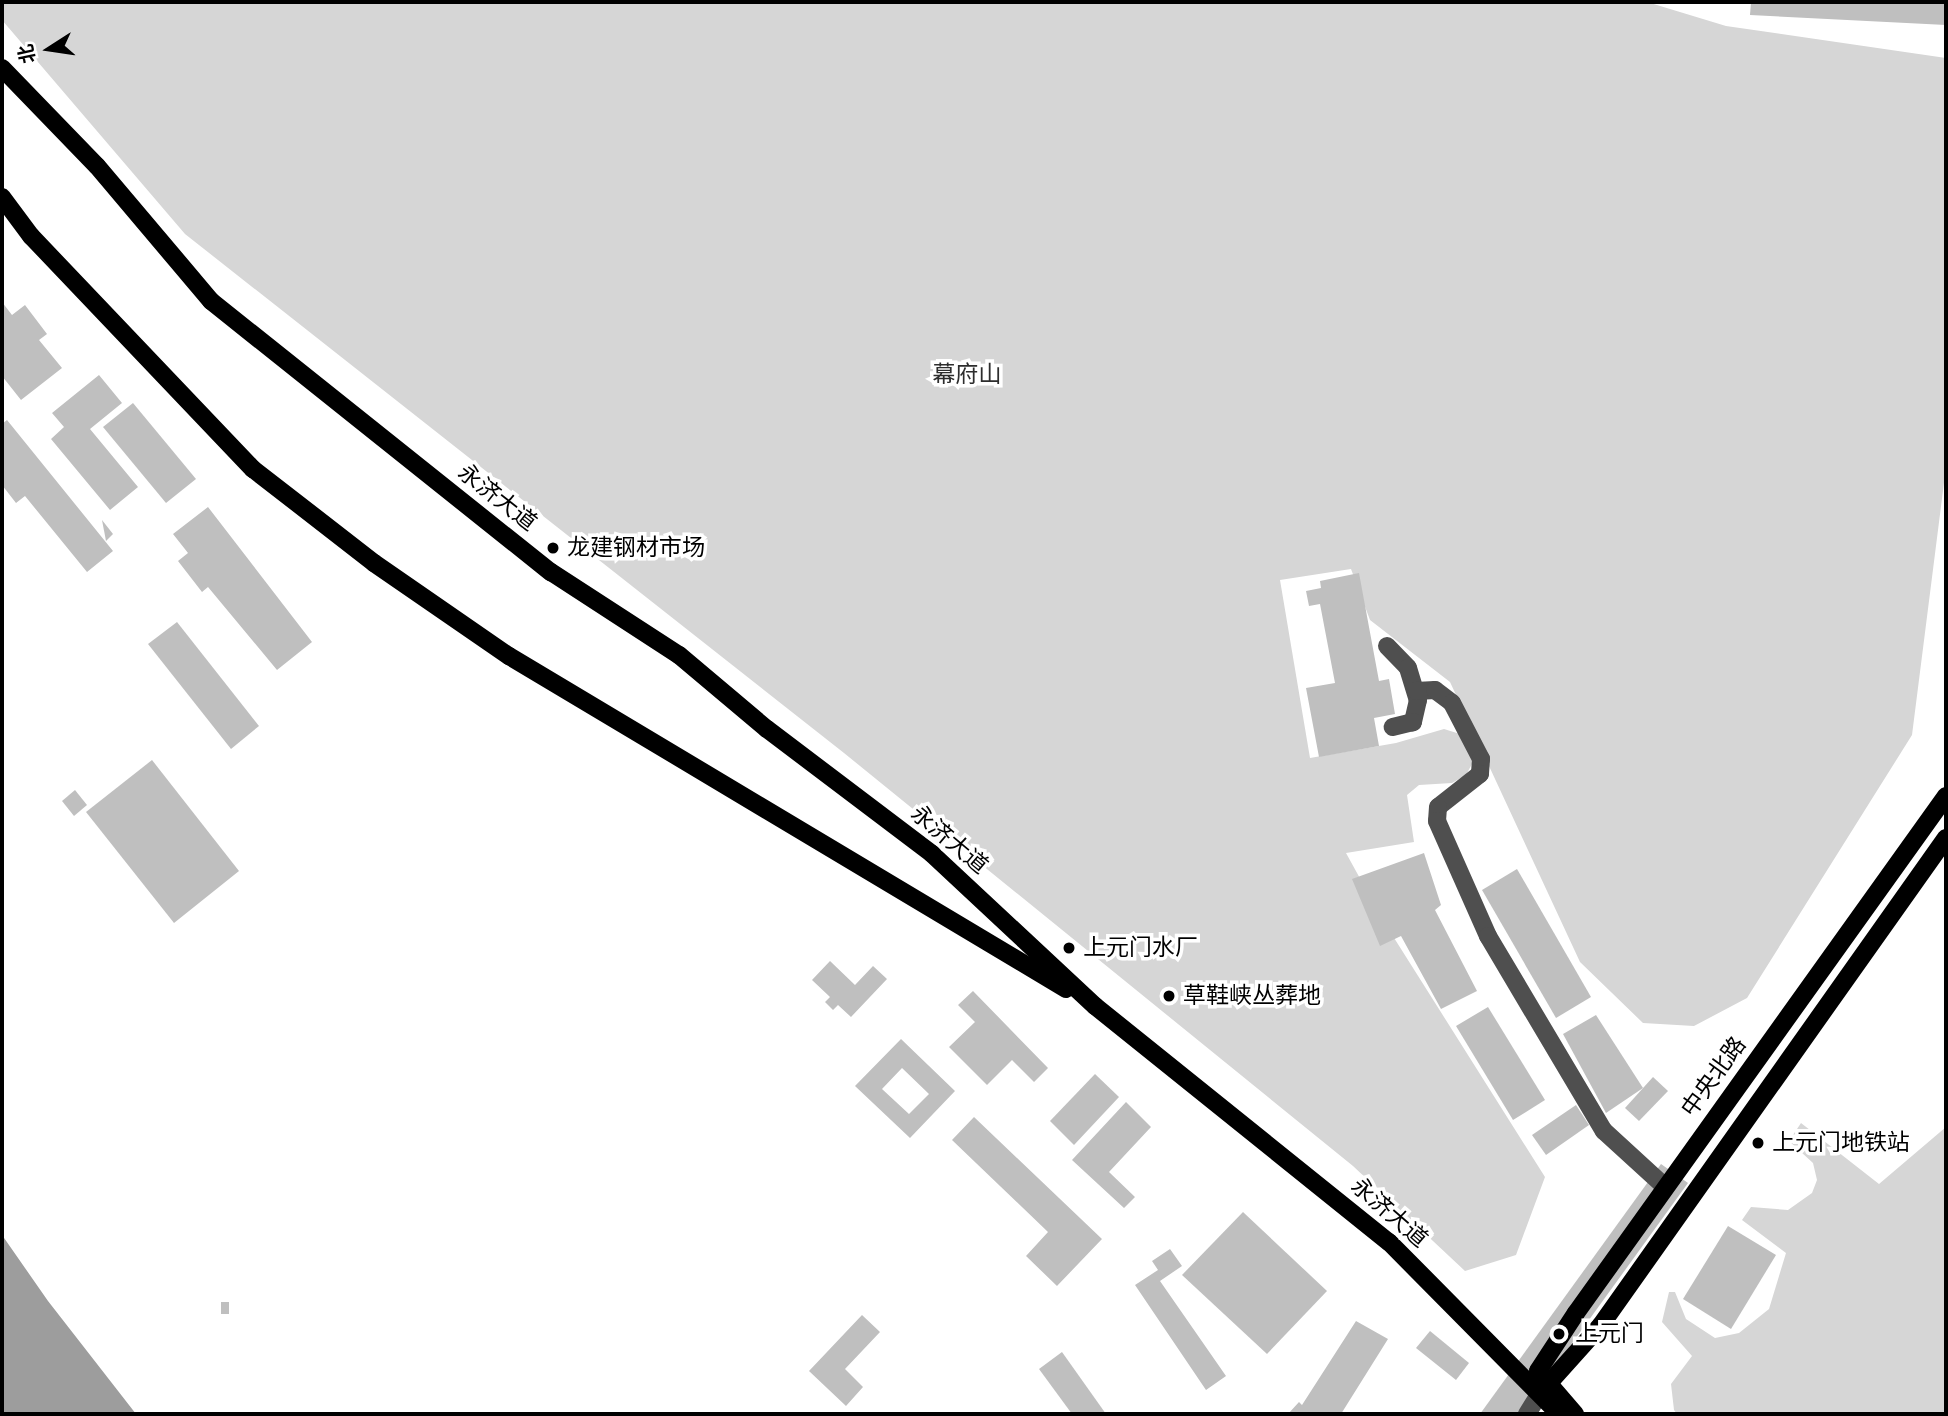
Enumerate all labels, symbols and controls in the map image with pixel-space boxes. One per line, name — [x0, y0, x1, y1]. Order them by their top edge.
north arrow — [14, 14, 84, 84]
text: 北 — [15, 42, 41, 65]
park label: 幕府山 — [933, 361, 1001, 389]
street label: 永济大道 — [452, 459, 542, 537]
place label: 龙建钢材市场 — [567, 534, 705, 562]
marker: 龙建钢材市场 — [545, 540, 561, 556]
street label: 永济大道 — [905, 800, 993, 880]
place label: 上元门水厂 — [1083, 934, 1198, 962]
marker: 上元门水厂 — [1061, 940, 1077, 956]
place label: 草鞋峡丛葬地 — [1183, 982, 1321, 1010]
marker: 草鞋峡丛葬地 — [1161, 988, 1177, 1004]
street label: 中央北路 — [1676, 1032, 1752, 1122]
place label: 上元门地铁站 — [1772, 1129, 1910, 1157]
marker: 上元门地铁站 — [1750, 1135, 1766, 1151]
street label: 永济大道 — [1345, 1172, 1433, 1254]
place label: 上元门 — [1575, 1320, 1644, 1348]
marker: 上元门 — [1549, 1324, 1569, 1344]

